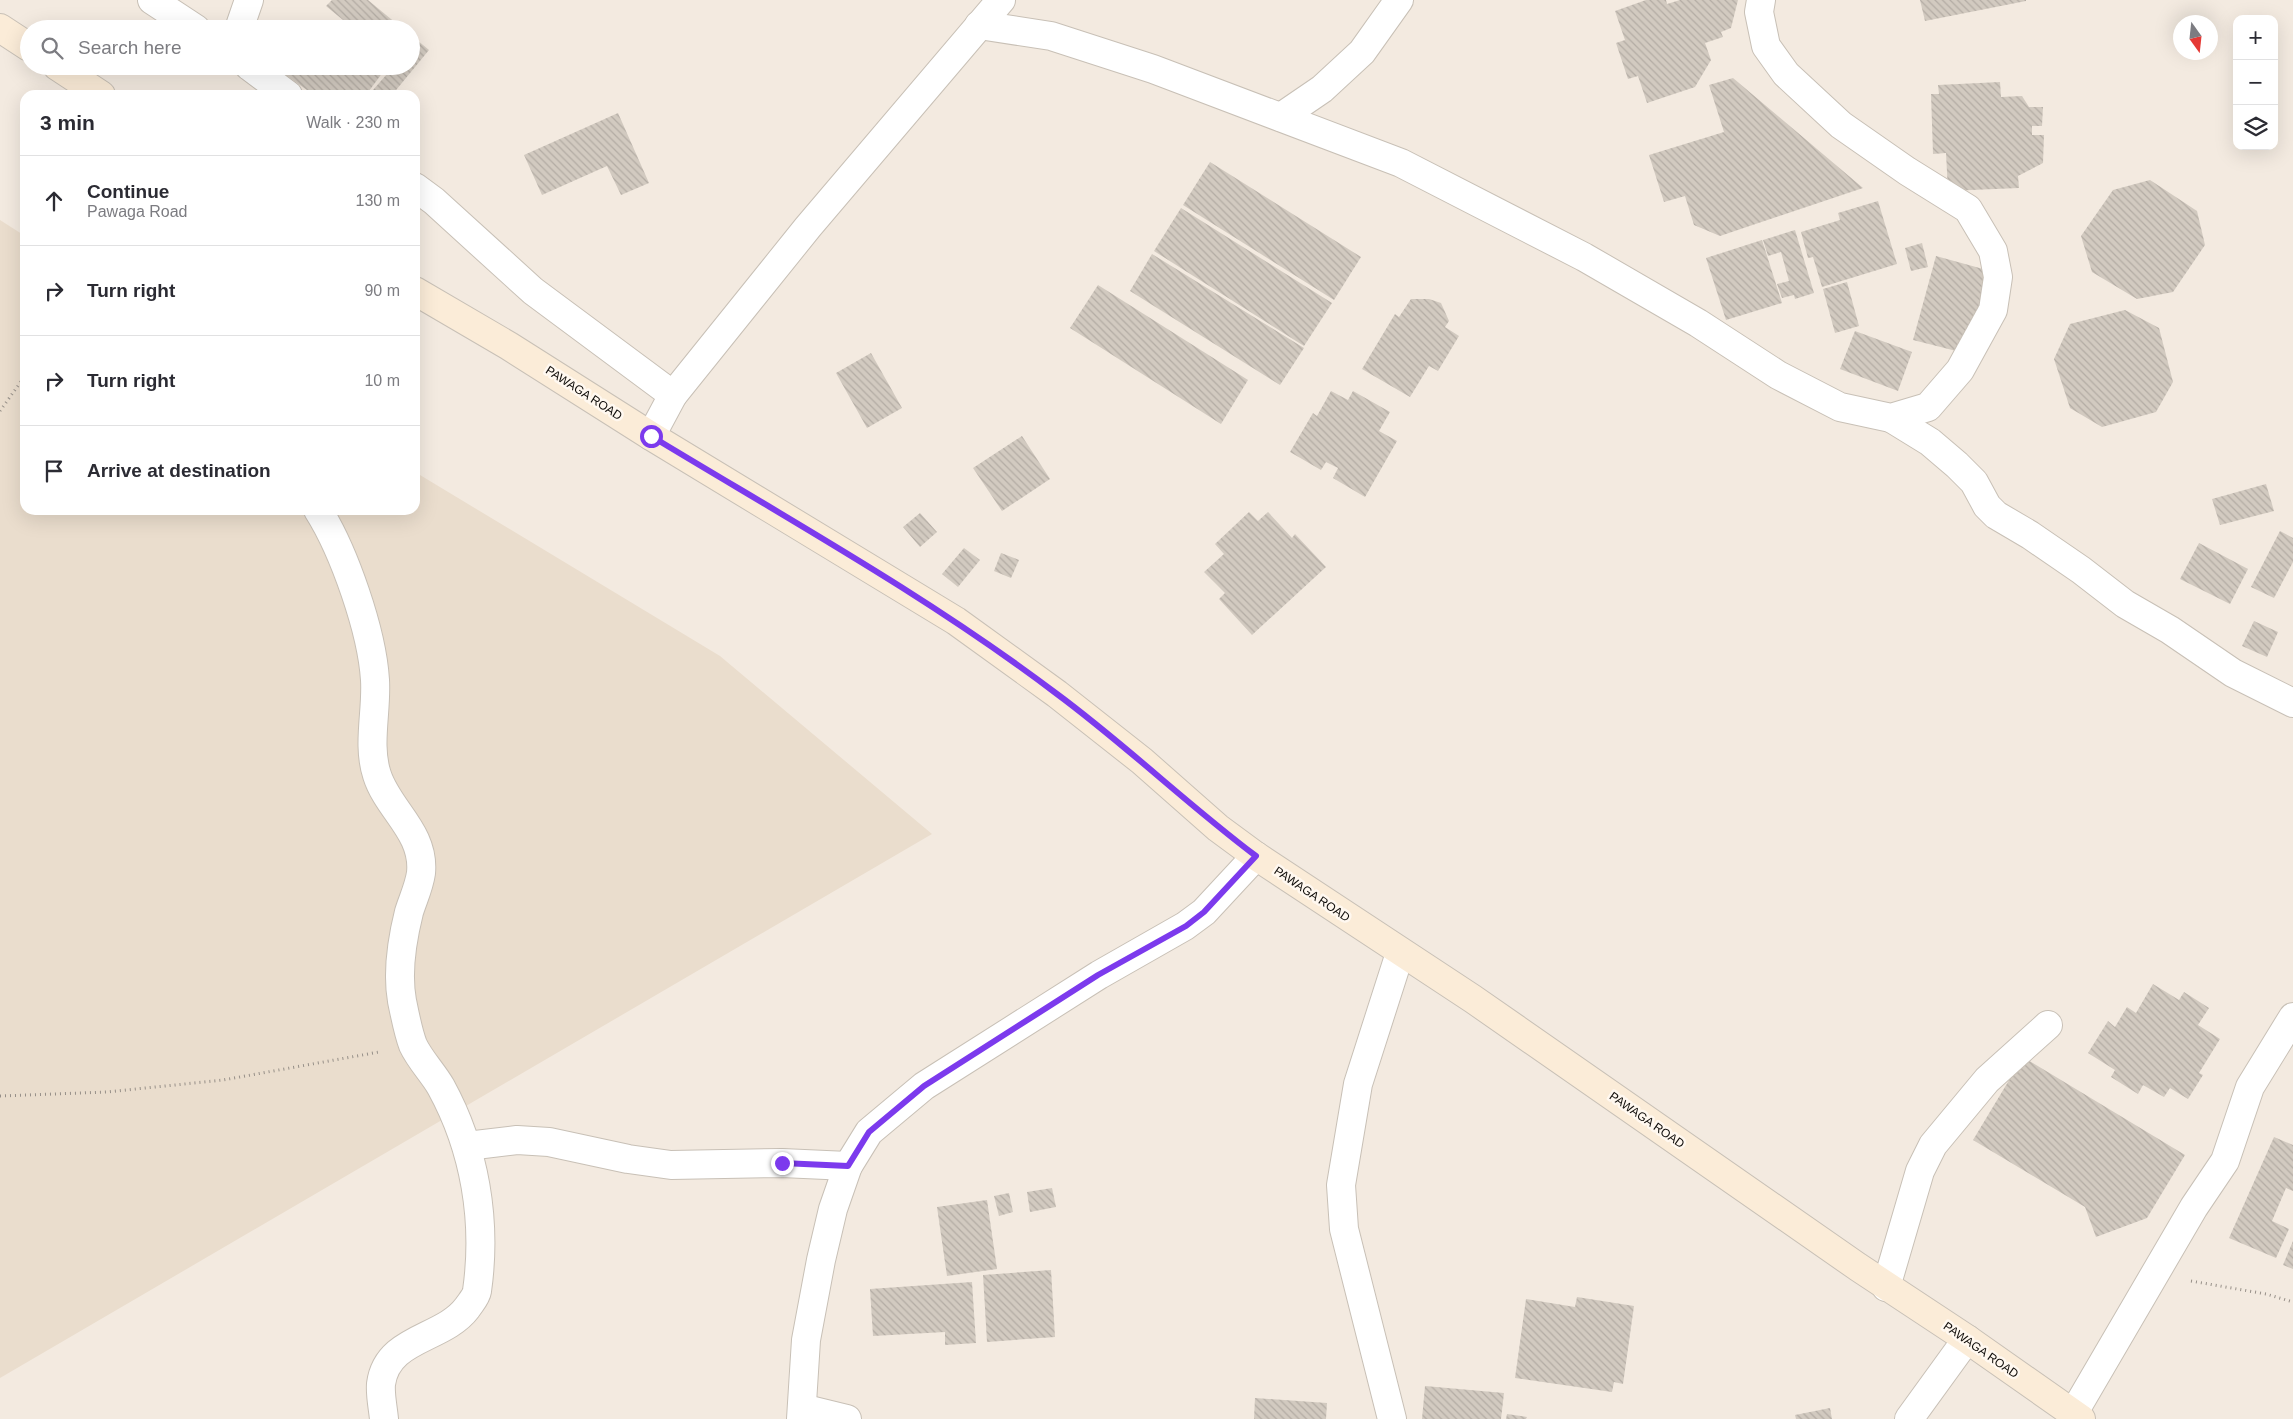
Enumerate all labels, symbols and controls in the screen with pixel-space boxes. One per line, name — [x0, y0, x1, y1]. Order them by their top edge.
north arrow — [2173, 15, 2218, 60]
map controls — [2233, 15, 2278, 150]
button: + — [2233, 15, 2278, 60]
search box — [20, 20, 420, 75]
icon: search — [38, 34, 66, 62]
text: Search here — [78, 37, 182, 58]
button: − — [2233, 60, 2278, 105]
button: layers — [2233, 105, 2278, 150]
text: 3 min — [40, 111, 95, 134]
text: Walk · 230 m — [306, 114, 400, 131]
text: Continue — [87, 181, 169, 202]
icon: ahead — [40, 187, 68, 215]
text: 130 m — [356, 192, 400, 209]
text: Pawaga Road — [87, 203, 188, 220]
icon: right — [40, 277, 68, 305]
text: Turn right — [87, 280, 175, 301]
text: 90 m — [364, 282, 400, 299]
street label: PAWAGA ROAD — [543, 363, 625, 423]
icon: right — [40, 367, 68, 395]
text: Turn right — [87, 370, 175, 391]
text: 10 m — [364, 372, 400, 389]
route start — [640, 425, 663, 448]
icon: arrive — [40, 457, 68, 485]
text: Arrive at destination — [87, 460, 271, 481]
street label: PAWAGA ROAD — [1272, 864, 1353, 925]
street label: PAWAGA ROAD — [1607, 1089, 1687, 1151]
route end — [771, 1152, 794, 1175]
street label: PAWAGA ROAD — [1941, 1319, 2021, 1381]

